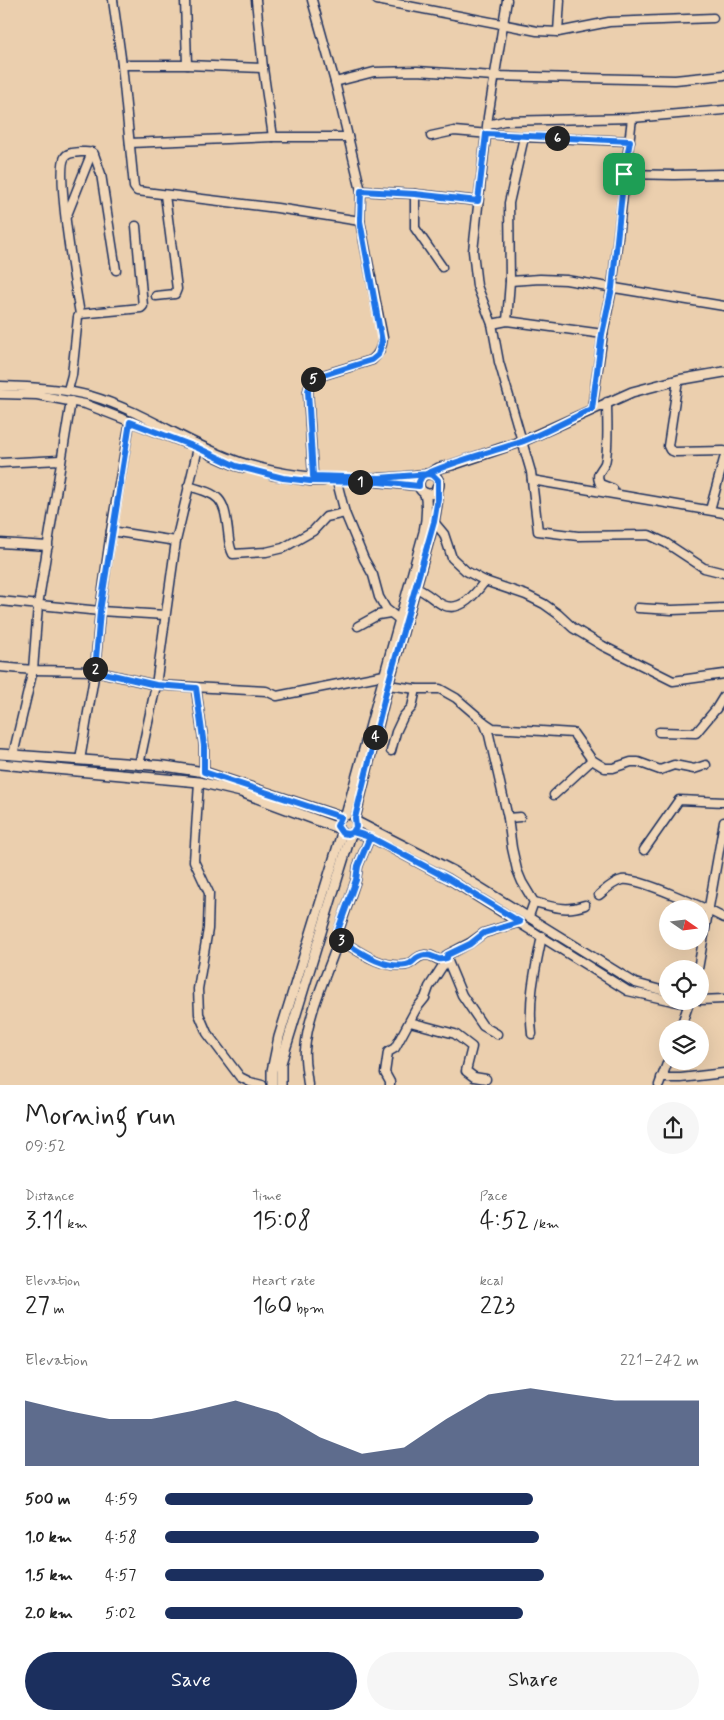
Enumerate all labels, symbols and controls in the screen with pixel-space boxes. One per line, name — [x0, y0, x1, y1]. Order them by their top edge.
pin: 6 — [544, 126, 570, 150]
text: 6 — [554, 129, 561, 147]
pin — [603, 153, 645, 195]
icon: arrive — [610, 160, 638, 188]
pin: 5 — [300, 366, 326, 392]
text: 5 — [309, 370, 318, 388]
pin: 1 — [348, 470, 372, 494]
text: 1 — [357, 473, 364, 491]
pin: 2 — [82, 656, 108, 682]
text: 2 — [92, 660, 99, 678]
pin: 4 — [362, 724, 388, 750]
text: 4 — [371, 728, 380, 746]
north arrow — [659, 900, 709, 950]
map controls — [659, 900, 709, 1070]
pin: 3 — [328, 928, 354, 952]
text: 3 — [338, 931, 345, 949]
button: locate — [659, 960, 709, 1010]
button: layers — [659, 1020, 709, 1070]
text: Morning run — [25, 1098, 176, 1135]
button: share — [647, 1102, 699, 1154]
text: 09:52 — [25, 1136, 66, 1157]
text: Distance — [25, 1187, 74, 1205]
text: Time — [252, 1187, 282, 1205]
text: Pace — [480, 1187, 508, 1205]
text: 3.11 — [25, 1205, 63, 1238]
text: 15:08 — [252, 1205, 311, 1238]
text: 4:52 — [480, 1205, 529, 1238]
text: km — [63, 1215, 88, 1233]
text: /km — [529, 1215, 559, 1233]
text: Elevation — [25, 1272, 80, 1290]
text: Heart rate — [252, 1272, 315, 1290]
text: kcal — [480, 1272, 503, 1290]
text: 27 — [25, 1290, 50, 1323]
text: 160 — [252, 1290, 292, 1323]
text: 223 — [480, 1290, 515, 1323]
text: m — [50, 1300, 65, 1318]
text: bpm — [292, 1300, 324, 1318]
text: Elevation — [25, 1350, 88, 1371]
text: 221–242 m — [620, 1350, 699, 1371]
text: 500 m — [25, 1489, 70, 1510]
text: 4:59 — [105, 1489, 138, 1510]
text: 1.0 km — [25, 1527, 72, 1548]
text: 4:58 — [105, 1527, 137, 1548]
text: 1.5 km — [25, 1565, 73, 1586]
text: 4:57 — [105, 1565, 136, 1586]
text: 2.0 km — [25, 1603, 73, 1624]
text: 5:02 — [105, 1603, 136, 1624]
button: Save — [25, 1652, 357, 1710]
button: Share — [367, 1652, 699, 1710]

